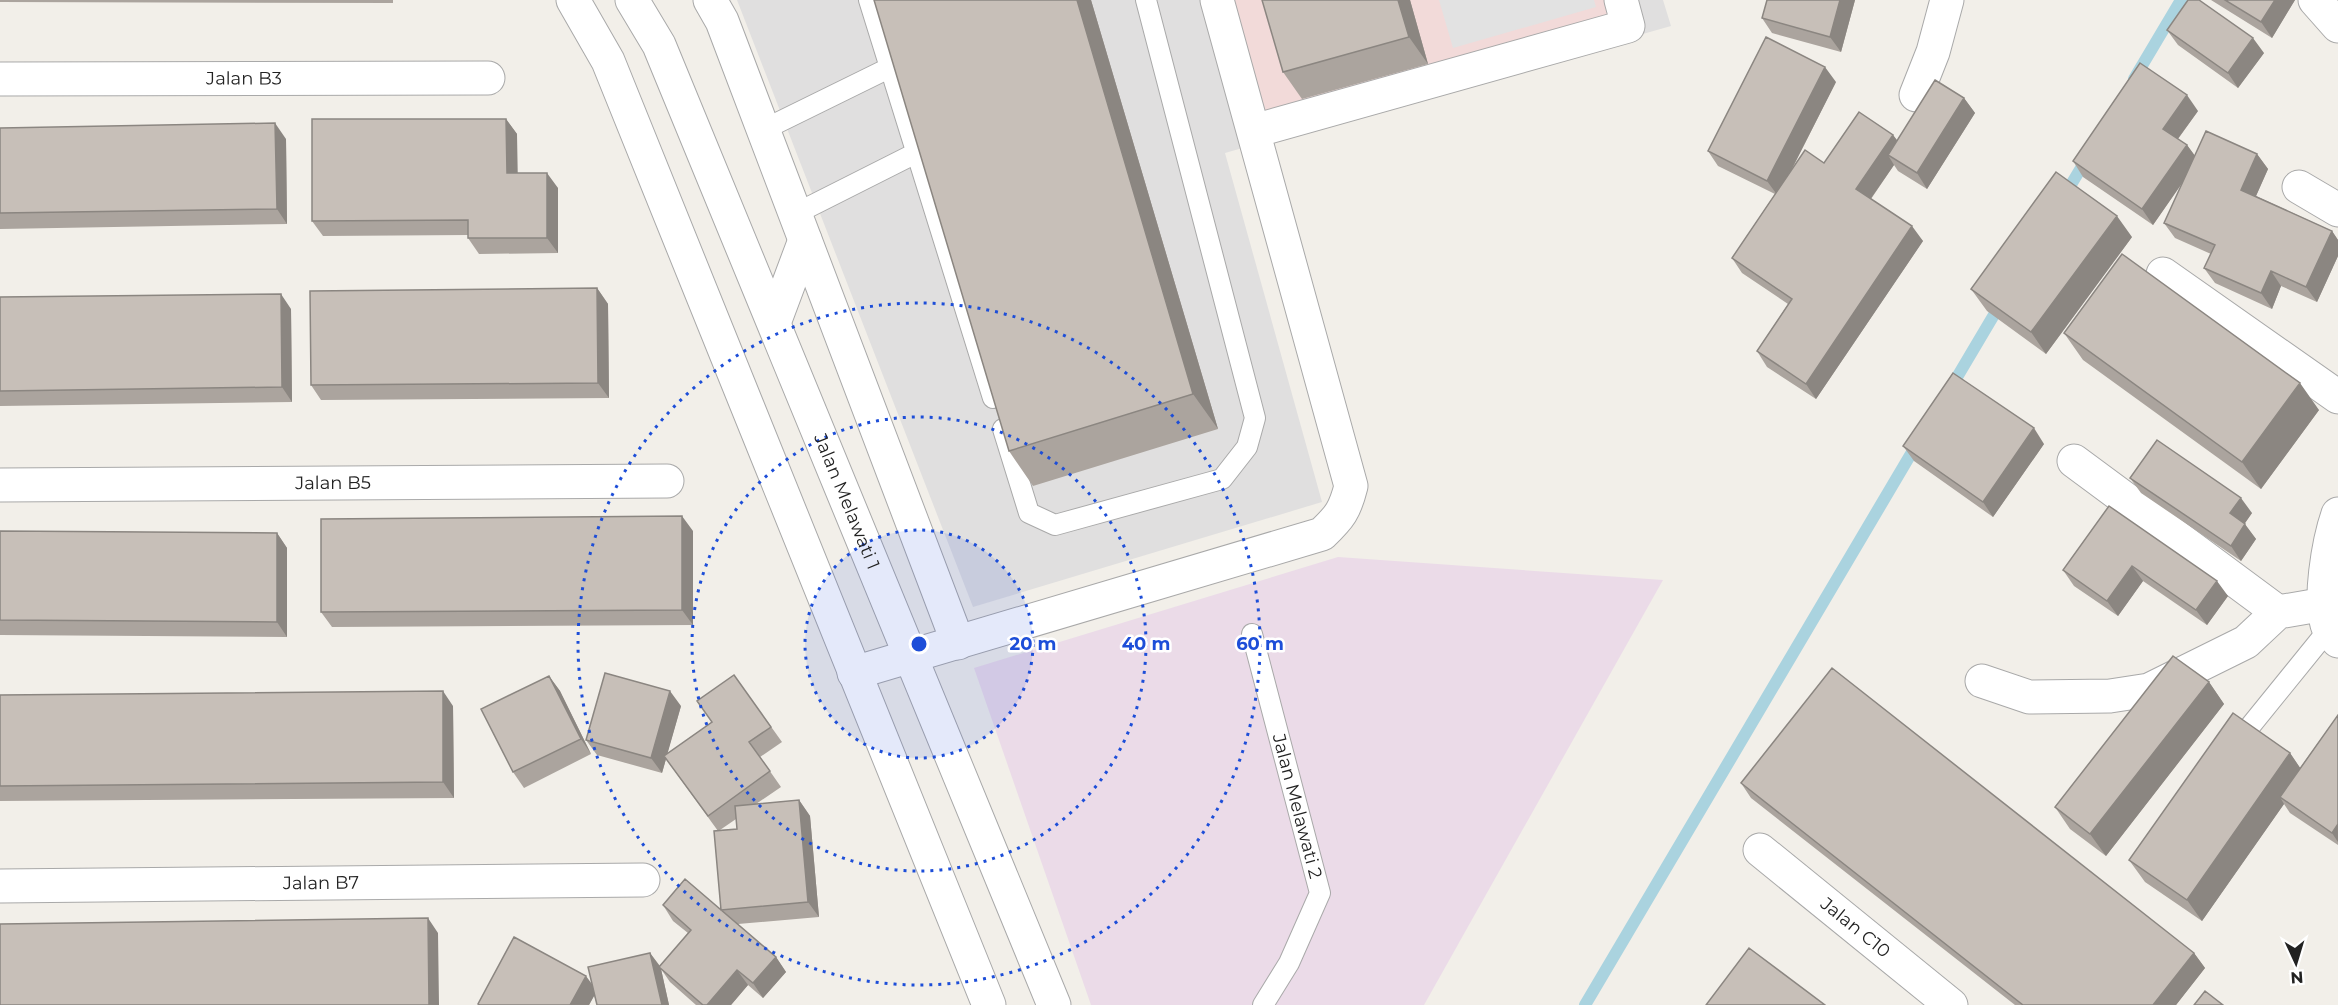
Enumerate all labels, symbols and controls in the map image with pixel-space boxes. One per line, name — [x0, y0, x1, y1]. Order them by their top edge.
street label: Jalan B3 — [205, 67, 282, 90]
street label: Jalan Melawati 1 — [809, 429, 885, 573]
street label: Jalan B5 — [294, 472, 371, 494]
text: 20 m — [1010, 633, 1056, 655]
text: 40 m — [1122, 633, 1170, 655]
text: 60 m — [1236, 633, 1284, 655]
centre of rings — [909, 634, 929, 654]
street label: Jalan Melawati 2 — [1267, 731, 1327, 881]
street label: Jalan B7 — [282, 872, 359, 894]
street label: Jalan C10 — [1815, 892, 1895, 962]
north arrow — [2266, 933, 2326, 993]
text: N — [2290, 968, 2304, 987]

